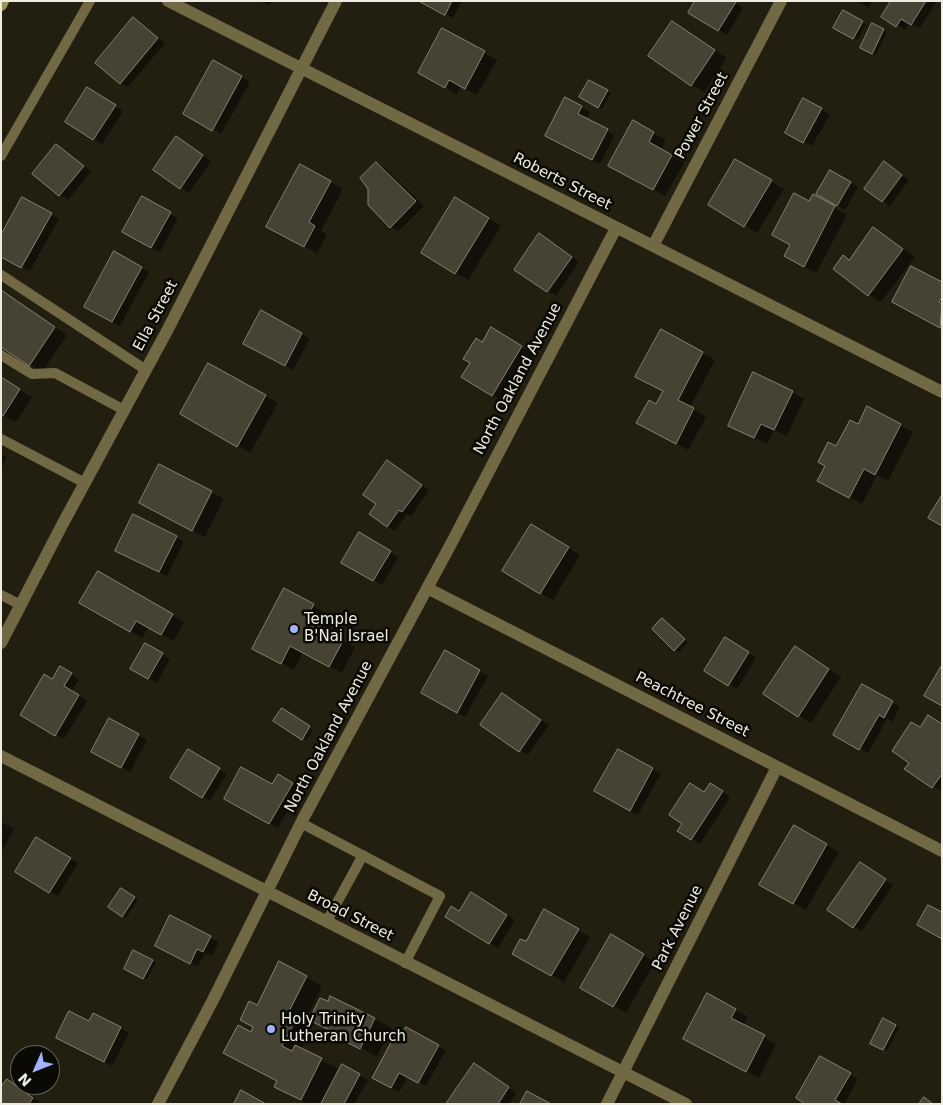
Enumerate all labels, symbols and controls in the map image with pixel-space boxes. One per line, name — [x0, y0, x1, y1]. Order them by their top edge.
street label: Power Street — [672, 70, 732, 162]
street label: Roberts Street — [510, 149, 614, 215]
street label: Ella Street — [130, 278, 182, 354]
street label: North Oakland Avenue — [470, 300, 566, 458]
place label: Temple B'Nai Israel — [304, 611, 389, 646]
marker: Temple B'Nai Israel — [288, 623, 300, 635]
street label: North Oakland Avenue — [281, 658, 377, 816]
street label: Peachtree Street — [632, 669, 752, 741]
street label: Park Avenue — [649, 883, 707, 973]
street label: Broad Street — [304, 887, 396, 945]
place label: Holy Trinity Lutheran Church — [281, 1011, 406, 1046]
marker: Holy Trinity Lutheran Church — [265, 1023, 277, 1035]
north arrow — [10, 1045, 60, 1095]
text: N — [15, 1070, 35, 1089]

